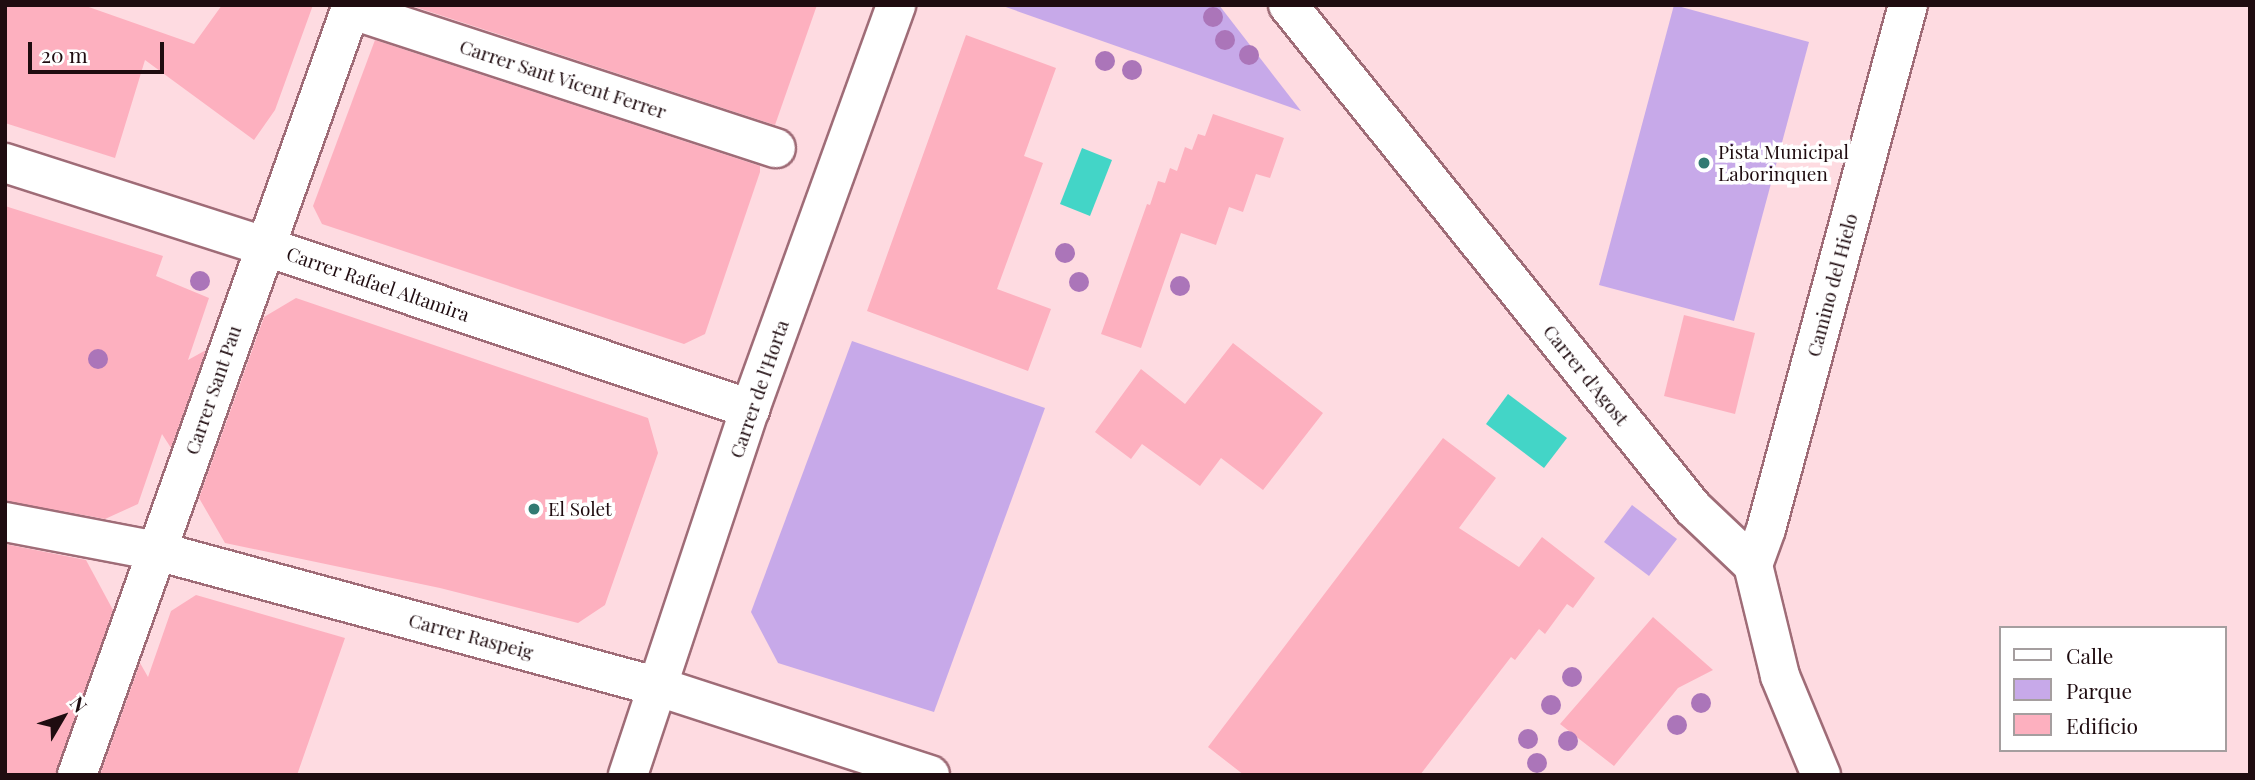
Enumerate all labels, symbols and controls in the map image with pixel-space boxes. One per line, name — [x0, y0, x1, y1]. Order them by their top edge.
scale bar — [32, 28, 168, 72]
street label: Carrer Sant Vicent Ferrer — [456, 35, 670, 123]
text: 20 m — [41, 40, 88, 68]
place label: Pista Municipal Laborinquen — [1718, 141, 1849, 185]
marker: Pista Municipal Laborinquen — [1696, 155, 1712, 171]
street label: Camino del Hielo — [1802, 211, 1862, 359]
street label: Carrer Rafael Altamira — [283, 242, 473, 326]
street label: Carrer de l'Horta — [725, 317, 793, 461]
street label: Carrer d'Agost — [1538, 320, 1634, 430]
street label: Carrer Sant Pau — [180, 322, 246, 458]
place label: El Solet — [548, 498, 612, 520]
marker: El Solet — [526, 501, 542, 517]
street label: Carrer Raspeig — [406, 608, 536, 664]
legend — [2000, 626, 2227, 752]
text: Calle — [2066, 641, 2113, 669]
text: Parque — [2066, 676, 2132, 704]
north arrow — [28, 682, 98, 752]
text: N — [65, 690, 94, 717]
text: Edificio — [2066, 711, 2138, 739]

